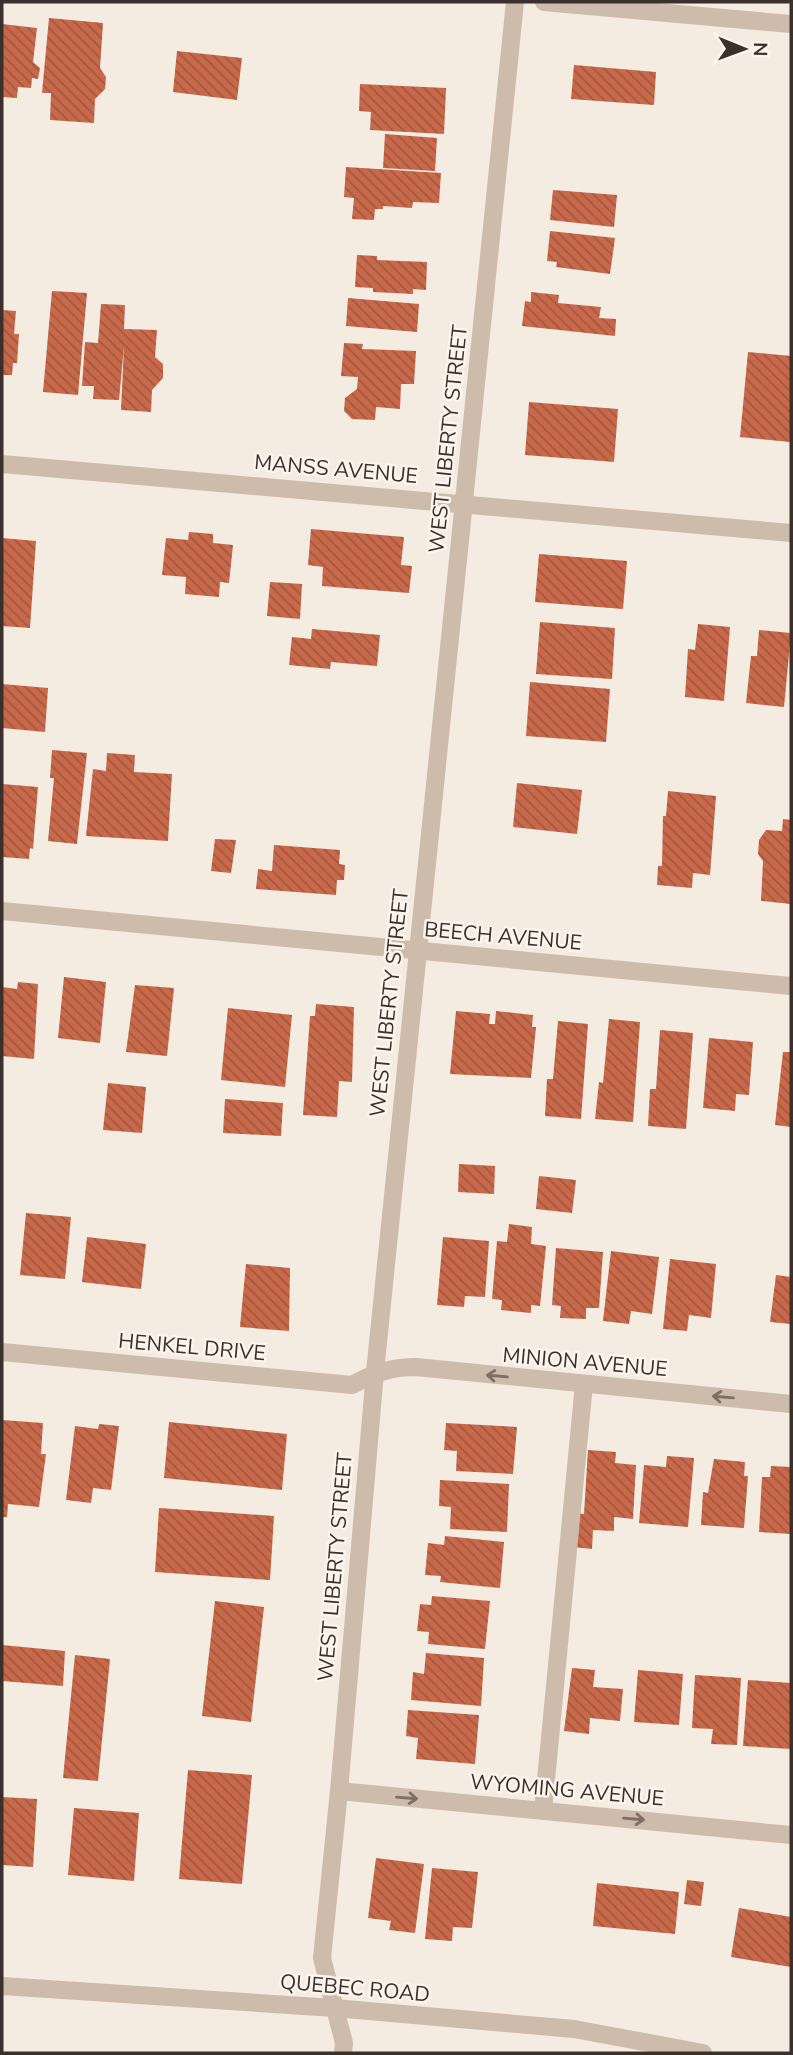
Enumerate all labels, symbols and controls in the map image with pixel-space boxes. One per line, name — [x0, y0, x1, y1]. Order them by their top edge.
north arrow — [709, 14, 779, 84]
text: N — [747, 42, 773, 57]
street label: WEST LIBERTY STREET — [422, 323, 474, 555]
street label: MANSS AVENUE — [253, 448, 419, 490]
street label: WEST LIBERTY STREET — [363, 887, 415, 1119]
street label: BEECH AVENUE — [423, 915, 583, 957]
street label: HENKEL DRIVE — [117, 1327, 267, 1367]
street label: MINION AVENUE — [501, 1341, 669, 1383]
one-way arrow — [486, 1369, 509, 1382]
one-way arrow — [712, 1390, 735, 1403]
street label: WEST LIBERTY STREET — [311, 1451, 359, 1683]
street label: WYOMING AVENUE — [469, 1768, 665, 1812]
one-way arrow — [395, 1792, 418, 1805]
one-way arrow — [622, 1813, 645, 1826]
street label: QUEBEC ROAD — [279, 1968, 431, 2008]

